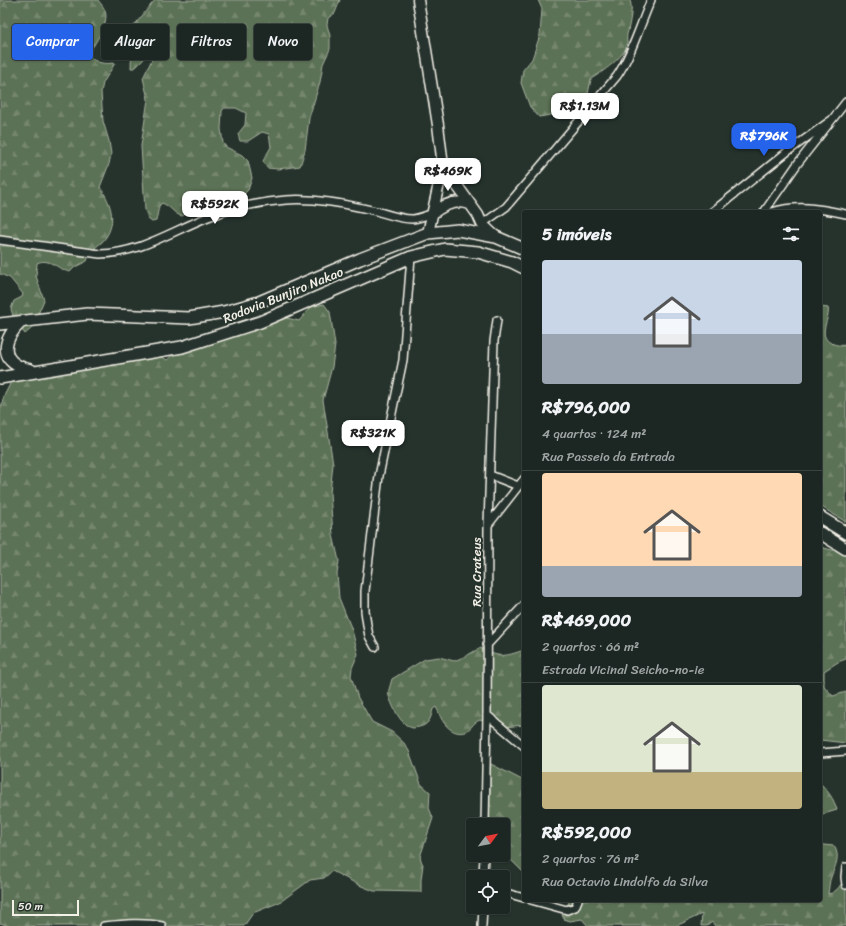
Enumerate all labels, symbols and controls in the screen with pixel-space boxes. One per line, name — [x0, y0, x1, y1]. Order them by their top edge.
chip: Comprar — [12, 24, 93, 60]
chip: Alugar — [101, 24, 169, 60]
chip: Filtros — [177, 24, 246, 60]
chip: Novo — [254, 24, 312, 60]
pin: R$1.13M — [548, 93, 622, 127]
text: R$1.13M — [560, 94, 610, 117]
pin: R$796K — [731, 123, 797, 157]
text: R$796K — [740, 124, 788, 147]
pin: R$469K — [415, 158, 481, 192]
text: R$469K — [424, 159, 472, 182]
pin: R$592K — [182, 191, 248, 225]
text: R$592K — [191, 192, 239, 215]
text: 5 imóveis — [542, 219, 612, 249]
icon: filters — [780, 223, 802, 245]
street label: Rodovia Bunjiro Nakao — [219, 260, 347, 330]
icon: home — [636, 286, 708, 358]
text: R$796,000 — [542, 392, 630, 422]
pin: R$321K — [340, 420, 406, 454]
text: R$321K — [351, 421, 395, 444]
text: 4 quartos · 124 m² — [542, 422, 646, 445]
text: Rua Passeio da Entrada — [542, 445, 675, 468]
icon: home — [636, 499, 708, 571]
street label: Rua Crateus — [465, 537, 488, 607]
text: R$469,000 — [542, 605, 631, 635]
text: 2 quartos · 66 m² — [542, 635, 639, 658]
text: Estrada Vicinal Seicho-no-ie — [542, 658, 704, 681]
icon: home — [636, 711, 708, 783]
text: R$592,000 — [542, 817, 631, 847]
north arrow — [466, 818, 510, 862]
map controls — [466, 818, 510, 914]
text: 2 quartos · 76 m² — [542, 847, 639, 870]
button: locate — [466, 870, 510, 914]
text: Rua Octavio Lindolfo da Silva — [542, 870, 708, 893]
text: 50 m — [18, 897, 43, 916]
scale bar — [12, 898, 79, 917]

